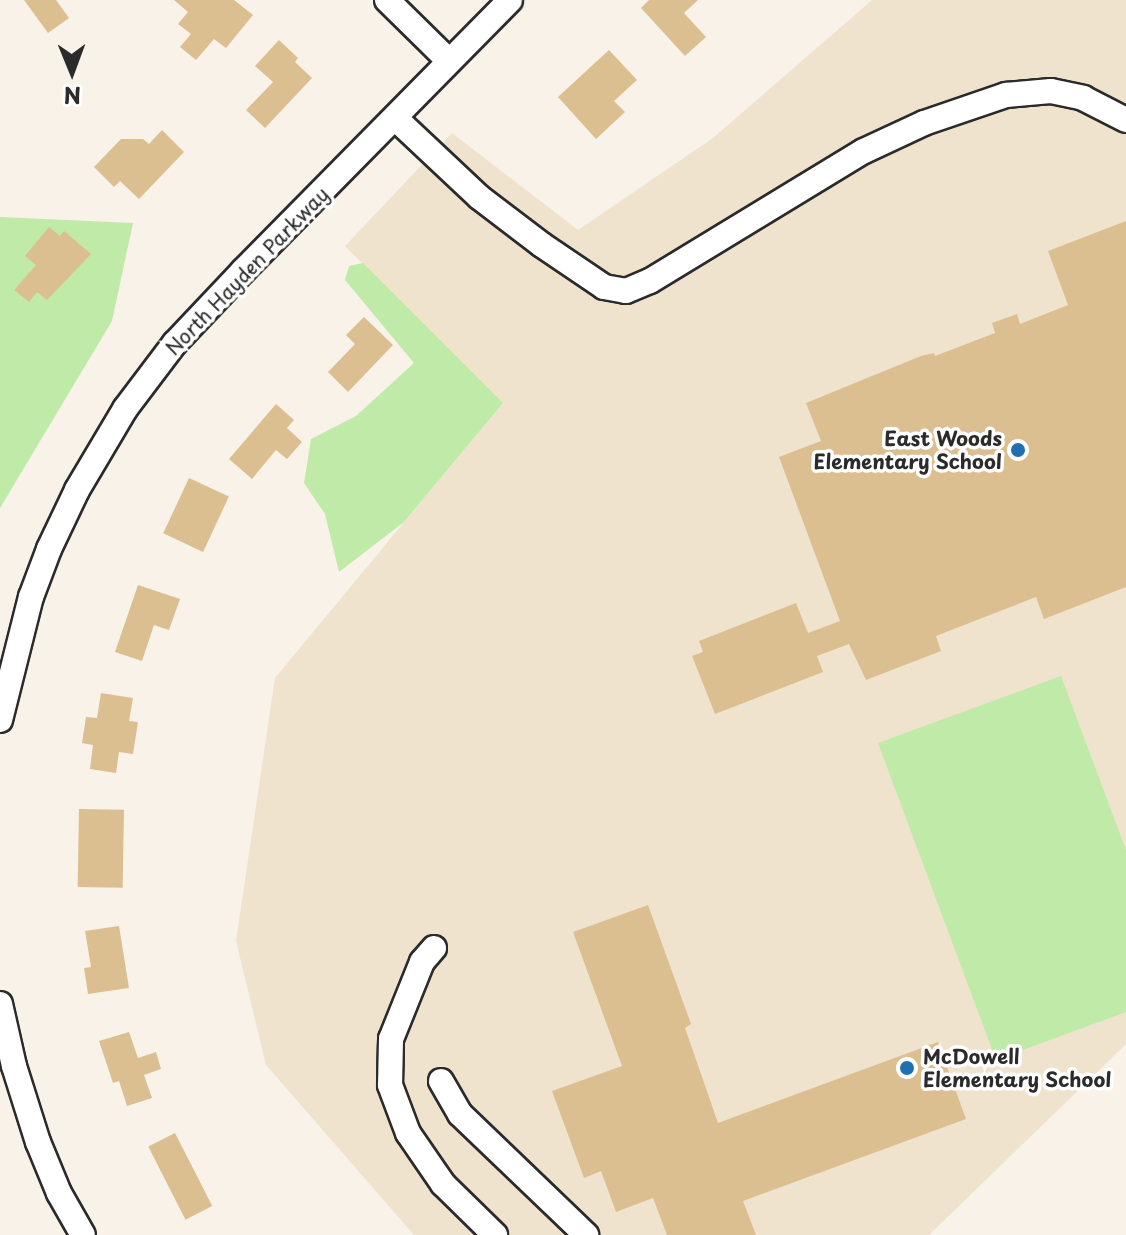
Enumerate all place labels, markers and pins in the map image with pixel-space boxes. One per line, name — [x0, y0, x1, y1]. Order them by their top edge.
place label: East Woods Elementary School — [814, 426, 1002, 473]
marker: East Woods Elementary School — [1009, 441, 1027, 459]
place label: McDowell Elementary School — [923, 1044, 1111, 1091]
marker: McDowell Elementary School — [898, 1059, 916, 1077]

